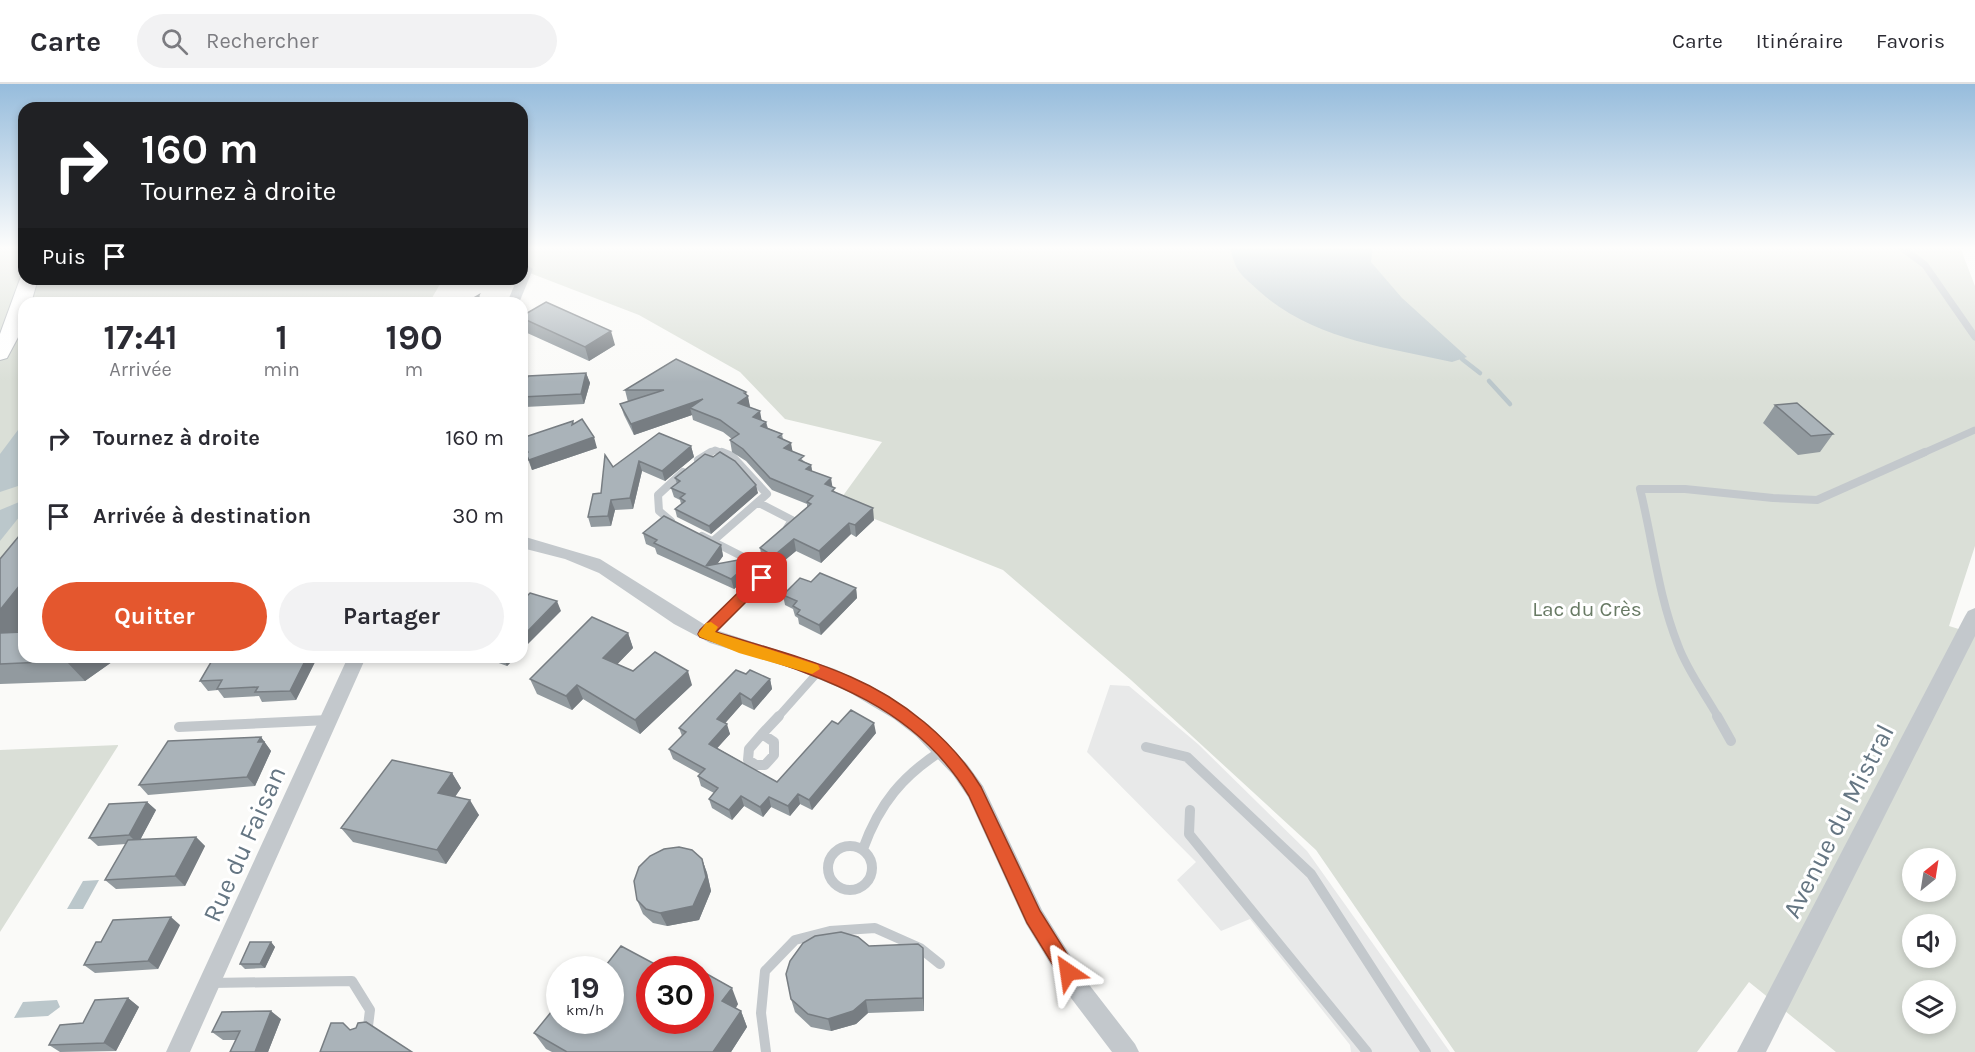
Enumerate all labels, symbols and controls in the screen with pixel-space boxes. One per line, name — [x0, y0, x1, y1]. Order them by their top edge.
search box — [137, 14, 557, 68]
text: Carte — [30, 25, 101, 58]
icon: search — [158, 25, 191, 58]
text: Rechercher — [206, 28, 319, 54]
text: Carte — [1672, 29, 1723, 53]
text: Itinéraire — [1756, 29, 1843, 53]
text: Favoris — [1876, 29, 1945, 53]
text: 160 m — [141, 124, 259, 174]
icon: right — [42, 126, 120, 204]
text: Tournez à droite — [141, 175, 336, 207]
icon: arrive — [98, 240, 131, 273]
text: Puis — [42, 244, 86, 270]
text: 17:41 — [103, 316, 178, 358]
text: 1 — [275, 316, 288, 358]
text: 190 — [385, 316, 443, 358]
text: Arrivée — [109, 358, 172, 381]
text: min — [263, 358, 300, 381]
text: m — [405, 358, 423, 381]
icon: right — [42, 422, 75, 455]
text: Tournez à droite — [93, 425, 260, 451]
text: 160 m — [445, 425, 504, 451]
icon: arrive — [42, 500, 75, 533]
text: Arrivée à destination — [93, 503, 311, 529]
text: 30 m — [452, 503, 504, 529]
pin — [736, 552, 787, 603]
icon: arrive — [745, 561, 778, 594]
button: Quitter — [42, 582, 267, 651]
button: Partager — [279, 582, 504, 651]
park label: Lac du Crès — [1532, 597, 1642, 621]
street label: Avenue du Mistral — [1776, 719, 1901, 923]
street label: Rue du Faisan — [196, 762, 293, 927]
north arrow — [1902, 848, 1956, 902]
map controls — [1902, 848, 1956, 1034]
button: sound — [1902, 914, 1956, 968]
position arrow — [1036, 940, 1100, 1004]
speed limit sign: 30 — [636, 956, 714, 1034]
text: 19 — [570, 970, 599, 1006]
button: layers — [1902, 980, 1956, 1034]
text: km/h — [566, 1001, 604, 1019]

